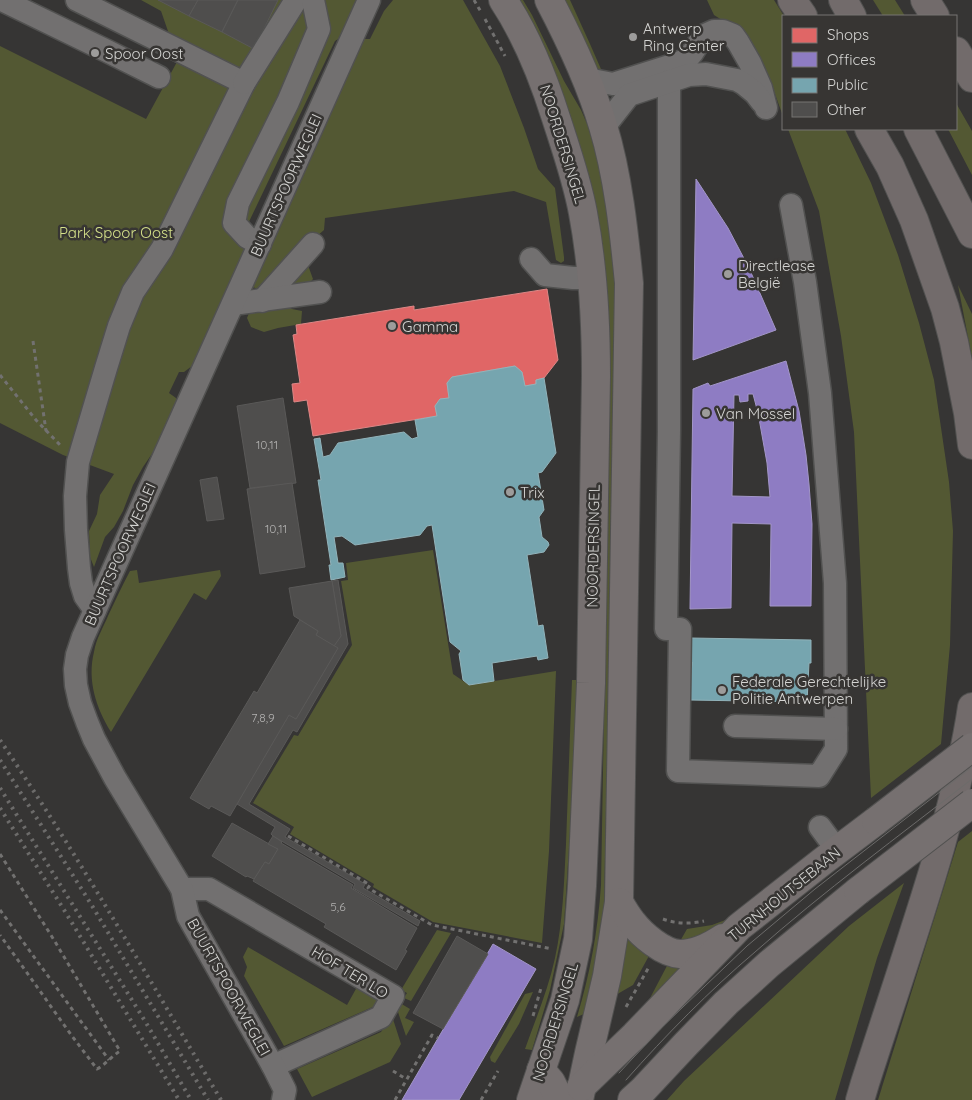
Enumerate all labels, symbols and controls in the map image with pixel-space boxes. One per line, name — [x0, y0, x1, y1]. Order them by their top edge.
legend — [782, 15, 957, 130]
place label: Antwerp Ring Center — [643, 19, 725, 55]
text: Shops — [827, 25, 869, 44]
marker: Antwerp Ring Center — [627, 31, 639, 43]
place label: Spoor Oost — [105, 44, 183, 63]
marker: Spoor Oost — [89, 47, 101, 59]
text: Offices — [827, 50, 876, 69]
text: Public — [827, 75, 868, 94]
street label: NOORDERSINGEL — [536, 82, 590, 206]
text: Other — [827, 100, 867, 119]
street label: BUURTSPOORWEGLEI — [246, 111, 326, 259]
park label: Park Spoor Oost — [59, 223, 173, 242]
place label: Directlease België — [738, 256, 815, 292]
marker: Directlease België — [722, 268, 734, 280]
place label: Gamma — [402, 317, 458, 336]
marker: Gamma — [386, 320, 398, 332]
place label: Van Mossel — [716, 404, 795, 423]
marker: Van Mossel — [700, 407, 712, 419]
house number: 10,11 — [256, 437, 278, 452]
street label: BUURTSPOORWEGLEI — [80, 480, 160, 628]
place label: Trix — [520, 483, 544, 502]
street label: NOORDERSINGEL — [582, 484, 604, 608]
marker: Trix — [504, 486, 516, 498]
house number: 10,11 — [265, 521, 287, 536]
place label: Federale Gerechtelijke Politie Antwerpen — [732, 672, 886, 708]
marker: Federale Gerechtelijke Politie Antwerpen — [716, 684, 728, 696]
house number: 7,8,9 — [251, 710, 275, 725]
street label: TURNHOUTSEBAAN — [724, 843, 844, 945]
house number: 5,6 — [330, 899, 346, 914]
street label: BUURTSPOORWEGLEI — [183, 915, 275, 1059]
street label: HOF TER LO — [308, 942, 392, 1002]
street label: NOORDERSINGEL — [528, 960, 582, 1084]

